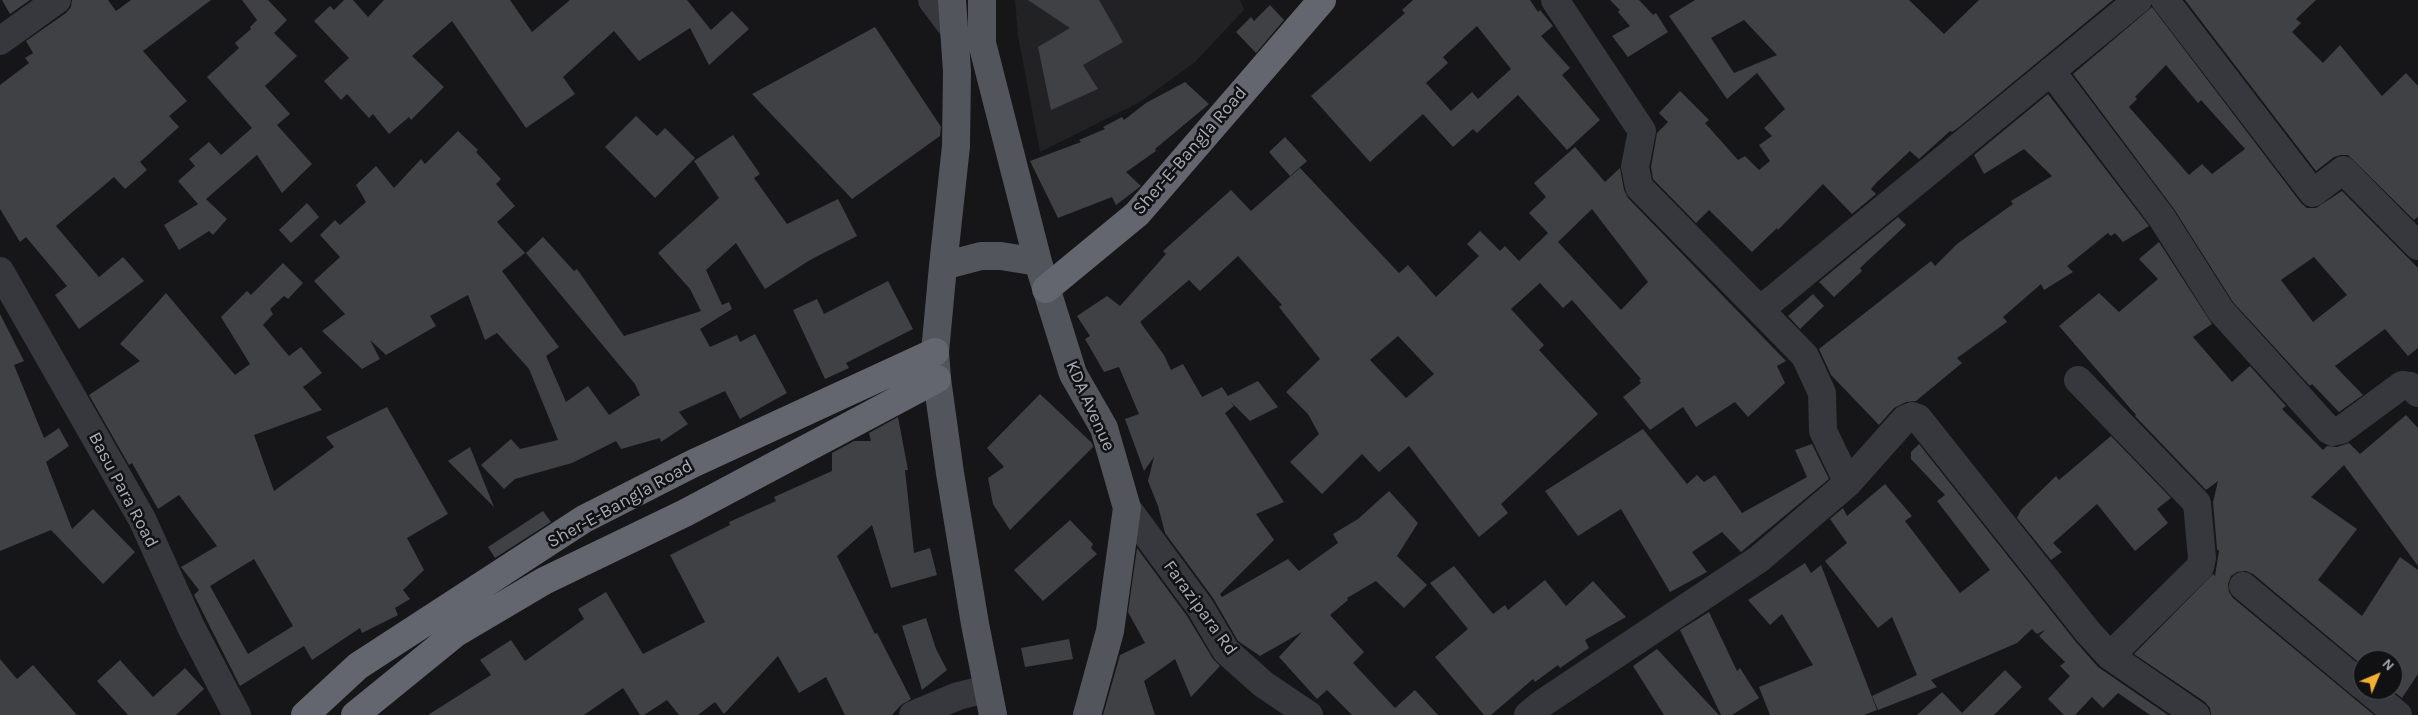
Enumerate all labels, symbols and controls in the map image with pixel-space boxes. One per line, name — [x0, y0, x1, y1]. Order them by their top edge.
street label: Sher-E-Bangla Road — [1128, 82, 1252, 220]
street label: KDA Avenue — [1060, 357, 1120, 455]
street label: Basu Para Road — [83, 429, 163, 551]
street label: Sher-E-Bangla Road — [544, 455, 696, 553]
street label: Farazipara Rd — [1158, 556, 1242, 660]
north arrow — [2353, 650, 2403, 700]
text: N — [2379, 655, 2398, 674]

